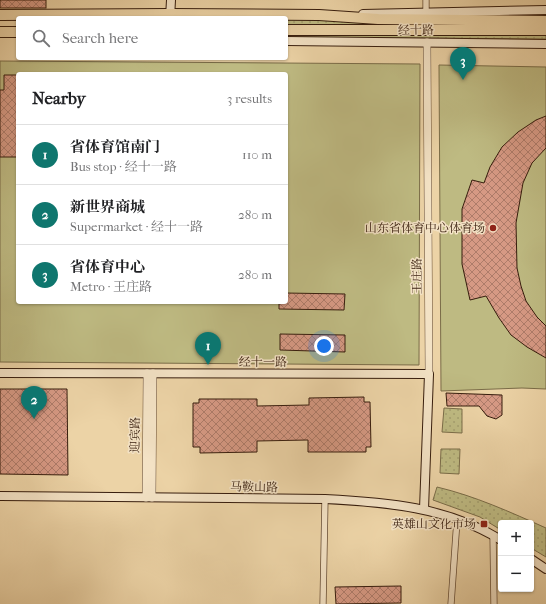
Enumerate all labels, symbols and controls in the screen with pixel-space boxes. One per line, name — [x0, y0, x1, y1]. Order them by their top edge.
search box — [16, 16, 288, 60]
street label: 经十路 — [398, 23, 434, 37]
icon: search — [30, 27, 52, 49]
text: Search here — [62, 29, 138, 47]
pin: 3 — [450, 47, 476, 80]
text: Nearby — [32, 88, 86, 108]
text: 3 results — [227, 91, 272, 106]
text: 省体育馆南门 — [70, 138, 160, 156]
text: 1 — [43, 147, 47, 162]
text: 110 m — [242, 147, 272, 162]
text: Bus stop · 经十一路 — [70, 159, 177, 174]
text: 新世界商城 — [70, 198, 145, 216]
text: 2 — [42, 207, 48, 222]
text: 280 m — [238, 207, 272, 222]
text: Supermarket · 经十一路 — [70, 219, 203, 234]
place label: 山东省体育中心体育场 — [365, 221, 485, 235]
marker: 山东省体育中心体育场 — [488, 223, 498, 233]
text: 省体育中心 — [70, 258, 145, 276]
street label: 王庄路 — [410, 258, 424, 294]
text: 3 — [42, 267, 48, 282]
text: 280 m — [238, 267, 272, 282]
text: Metro · 王庄路 — [70, 279, 152, 294]
pin: 1 — [195, 332, 221, 365]
your location — [314, 336, 334, 356]
street label: 经十一路 — [239, 355, 287, 369]
pin: 2 — [21, 386, 47, 419]
street label: 迎宾路 — [128, 417, 142, 453]
street label: 马鞍山路 — [230, 480, 278, 494]
place label: 英雄山文化市场 — [392, 517, 476, 531]
marker: 英雄山文化市场 — [479, 519, 489, 529]
map controls — [498, 520, 534, 592]
button: + — [498, 520, 534, 556]
button: − — [498, 556, 534, 592]

